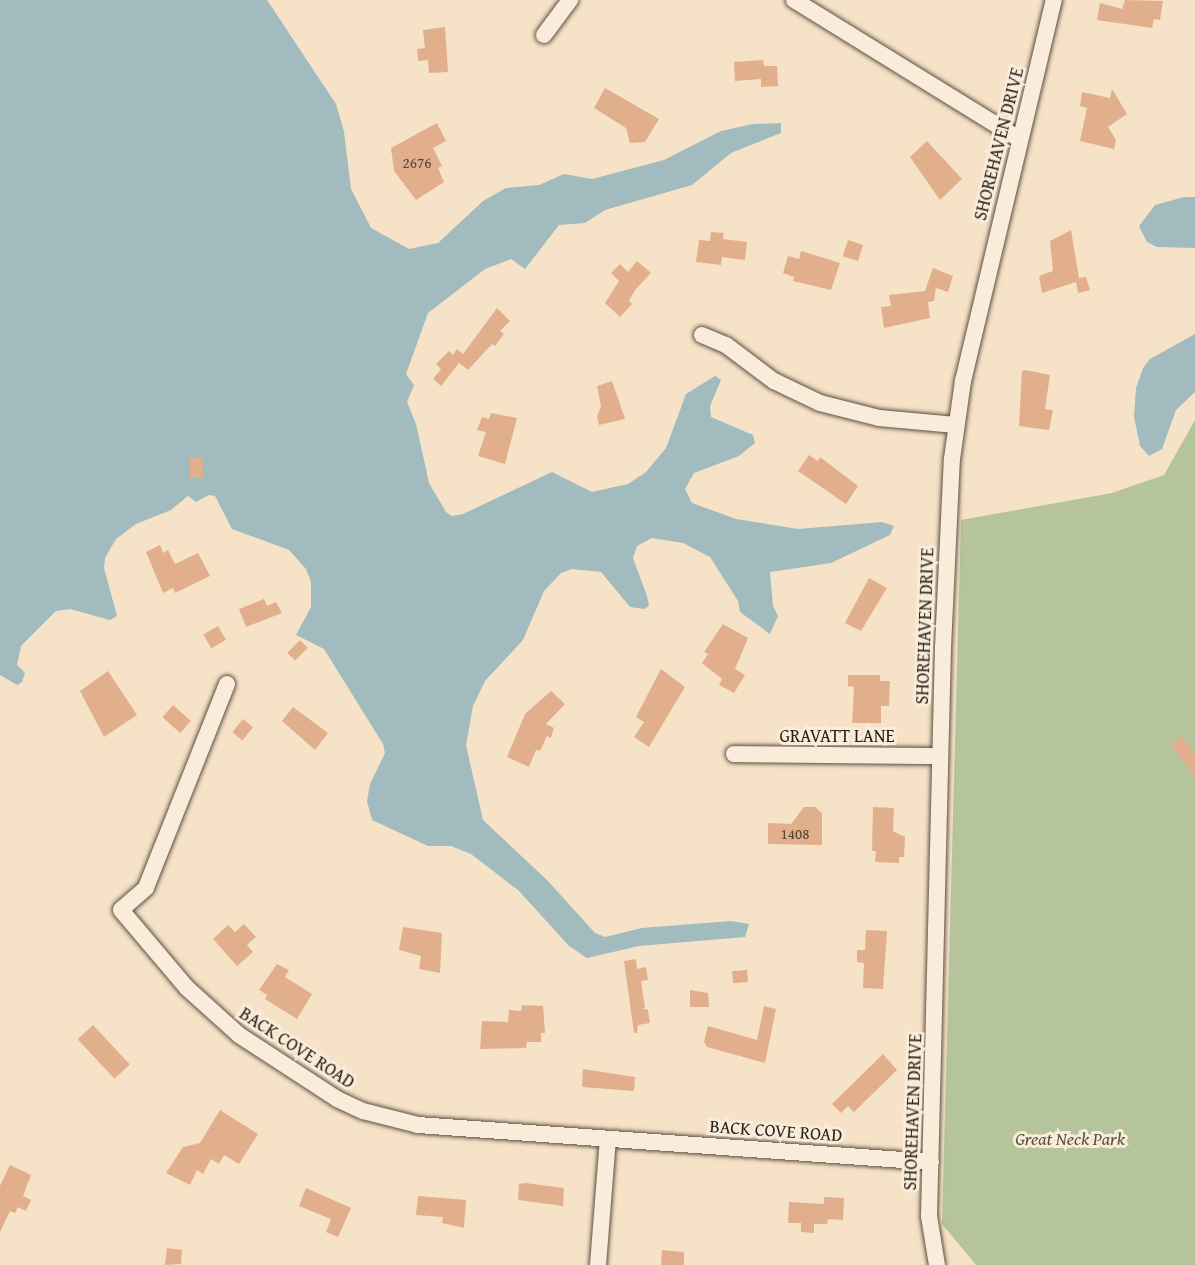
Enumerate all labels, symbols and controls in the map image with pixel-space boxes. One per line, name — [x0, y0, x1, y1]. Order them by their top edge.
street label: SHOREHAVEN DRIVE — [970, 65, 1028, 223]
house number: 2676 — [403, 154, 431, 172]
street label: SHOREHAVEN DRIVE — [911, 547, 939, 705]
street label: GRAVATT LANE — [779, 725, 895, 747]
house number: 1408 — [781, 825, 809, 843]
street label: BACK COVE ROAD — [235, 1003, 359, 1093]
street label: SHOREHAVEN DRIVE — [899, 1033, 927, 1191]
street label: BACK COVE ROAD — [709, 1116, 843, 1146]
park label: Great Neck Park — [1015, 1128, 1125, 1150]

